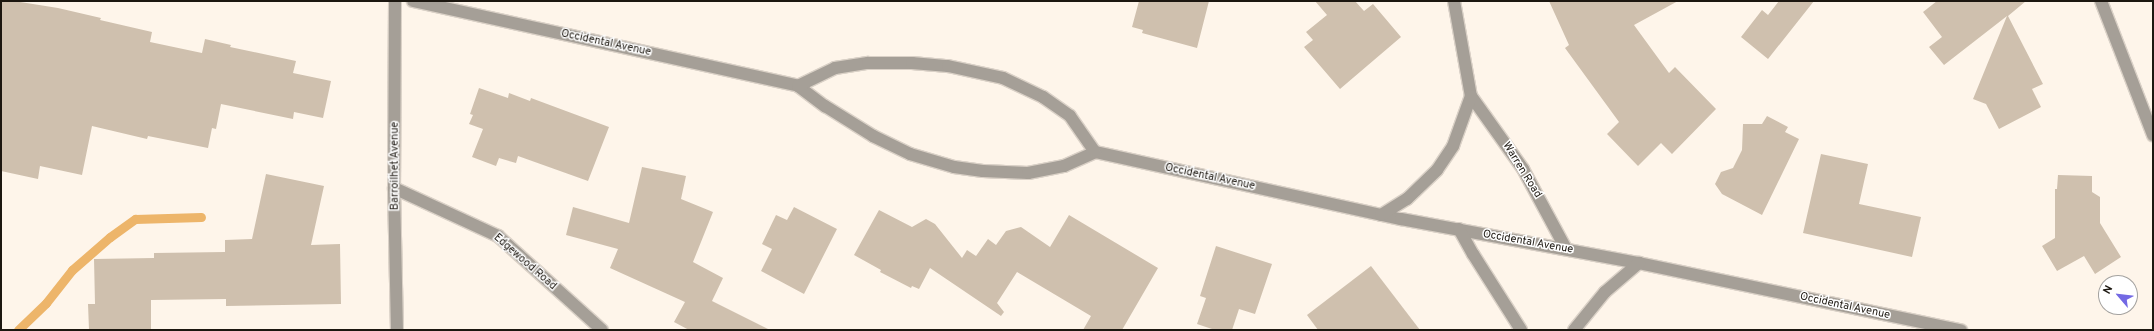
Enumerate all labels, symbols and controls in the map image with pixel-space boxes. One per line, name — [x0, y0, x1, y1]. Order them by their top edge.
street label: Occidental Avenue — [560, 27, 652, 59]
street label: Barroilhet Avenue — [388, 122, 402, 210]
street label: Warren Road — [1500, 140, 1544, 200]
street label: Occidental Avenue — [1164, 161, 1256, 193]
street label: Occidental Avenue — [1481, 228, 1575, 256]
street label: Edgewood Road — [491, 231, 559, 293]
north arrow — [2098, 275, 2138, 315]
text: N — [2100, 283, 2116, 297]
street label: Occidental Avenue — [1799, 290, 1891, 322]

